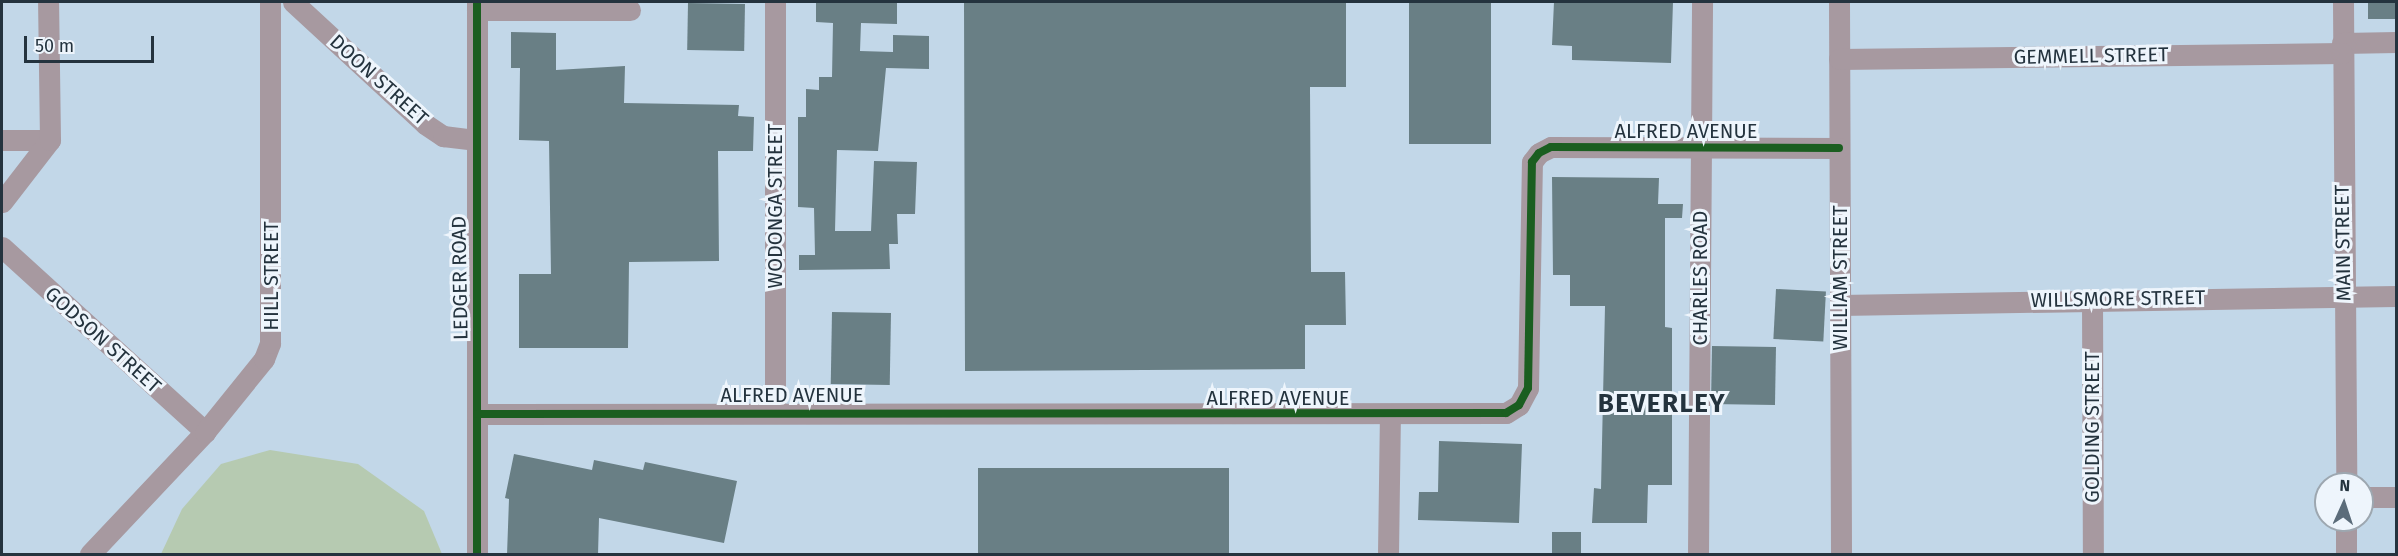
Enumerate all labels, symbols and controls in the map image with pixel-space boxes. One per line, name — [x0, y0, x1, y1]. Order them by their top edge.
scale bar — [27, 24, 158, 62]
street label: DOON STREET — [325, 30, 433, 130]
text: 50 m — [35, 35, 74, 57]
street label: GEMMELL STREET — [2013, 43, 2169, 69]
street label: ALFRED AVENUE — [1615, 119, 1757, 143]
street label: WODONGA STREET — [763, 124, 787, 288]
street label: MAIN STREET — [2330, 185, 2356, 301]
street label: WILLIAM STREET — [1828, 205, 1852, 351]
street label: CHARLES ROAD — [1688, 211, 1712, 345]
street label: LEDGER ROAD — [447, 216, 473, 340]
street label: HILL STREET — [259, 221, 283, 331]
street label: GODSON STREET — [40, 282, 166, 398]
street label: WILLSMORE STREET — [2030, 285, 2206, 313]
street label: GOLDING STREET — [2080, 351, 2104, 503]
street label: ALFRED AVENUE — [721, 383, 863, 407]
street label: ALFRED AVENUE — [1207, 386, 1349, 410]
district label: BEVERLEY — [1598, 388, 1726, 420]
north arrow — [2314, 472, 2374, 532]
text: N — [2339, 476, 2351, 495]

